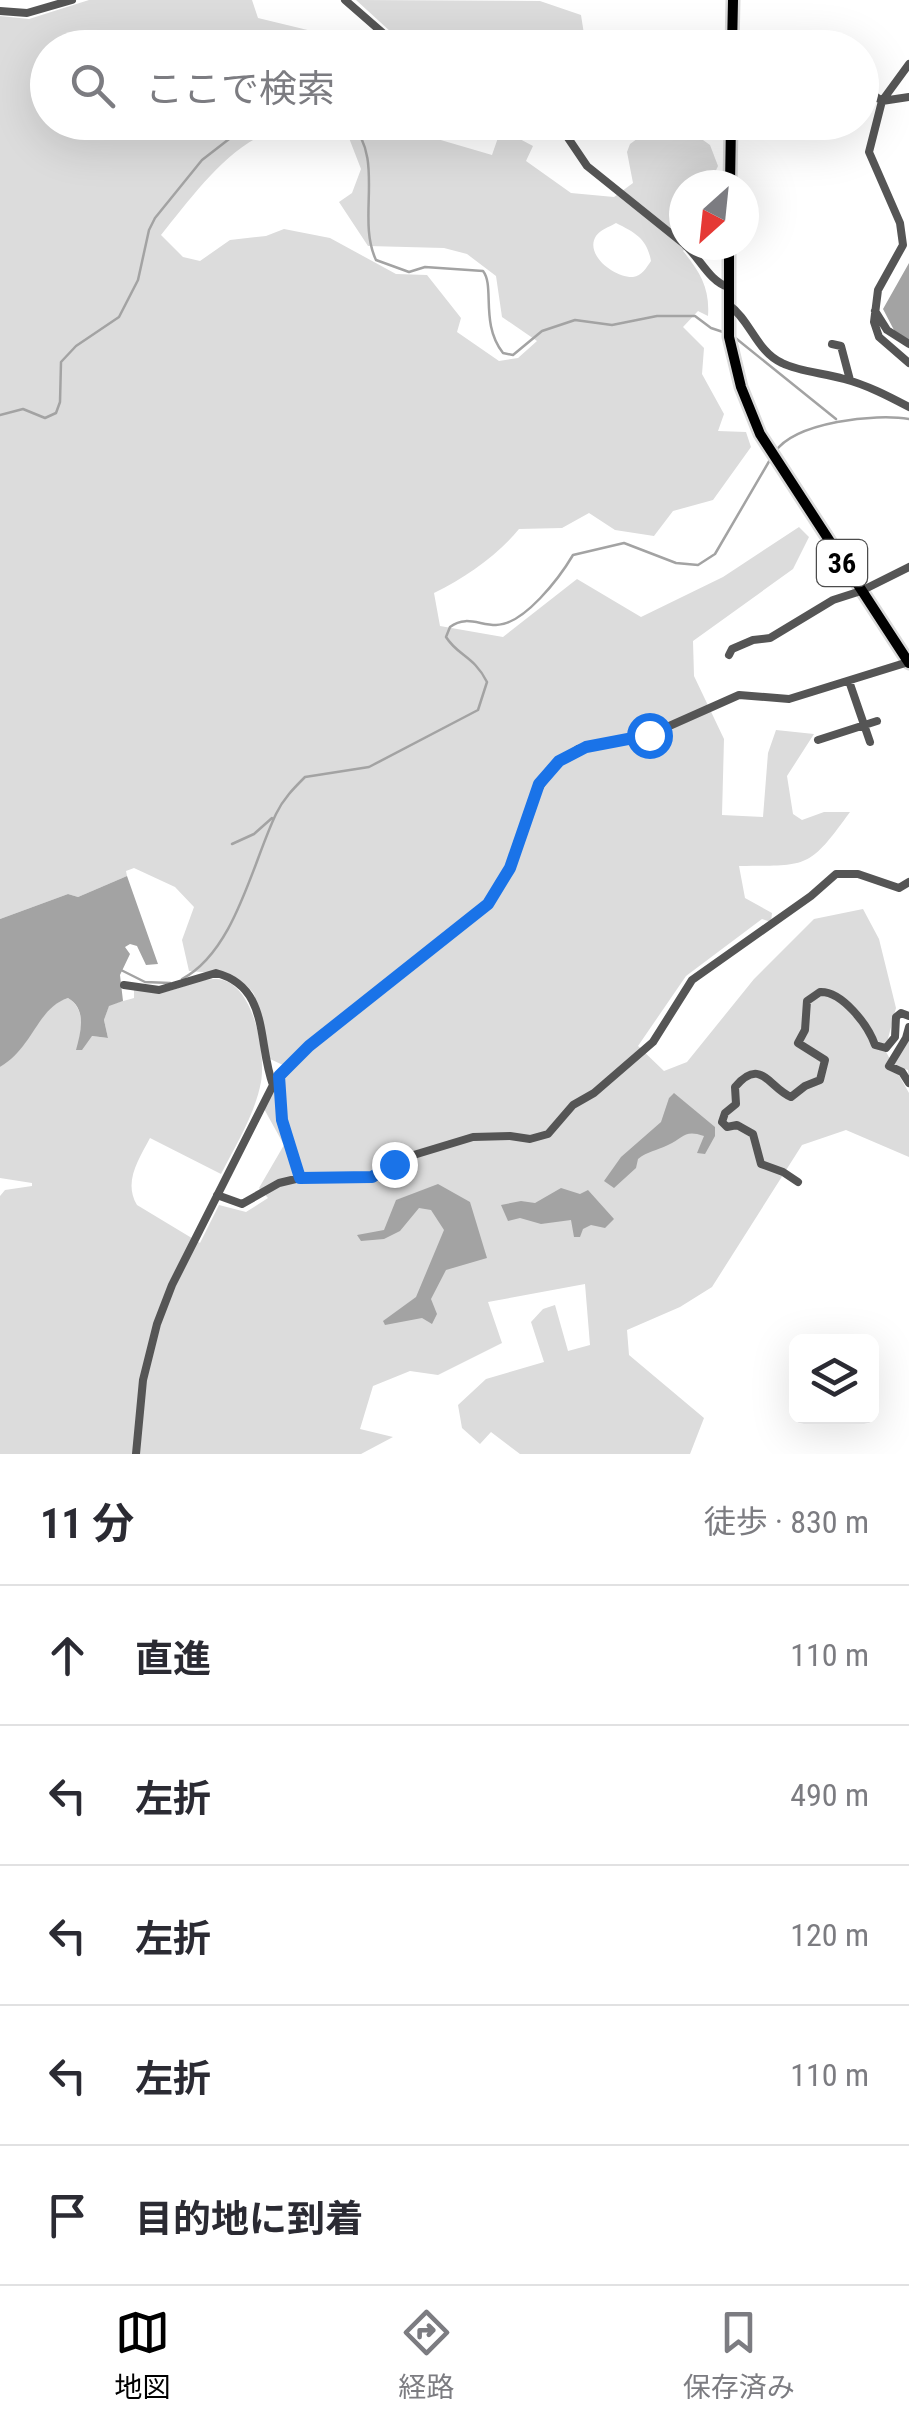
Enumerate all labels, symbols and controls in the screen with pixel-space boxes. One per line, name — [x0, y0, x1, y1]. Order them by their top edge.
search box — [30, 30, 879, 140]
icon: search — [65, 58, 120, 113]
text: ここで検索 — [145, 67, 335, 111]
north arrow — [669, 170, 759, 260]
road number: 36 — [817, 540, 867, 586]
route start — [627, 713, 673, 759]
route end — [372, 1142, 418, 1188]
map controls — [789, 1334, 879, 1424]
button: layers — [789, 1334, 879, 1424]
text: 11 分 — [40, 1499, 134, 1548]
text: 徒歩 · 830 m — [704, 1503, 869, 1541]
icon: ahead — [40, 1628, 95, 1683]
text: 110 m — [790, 1636, 869, 1674]
text: 直進 — [135, 1637, 211, 1681]
icon: left — [40, 1768, 95, 1823]
text: 490 m — [790, 1776, 869, 1814]
text: 左折 — [135, 1777, 211, 1821]
icon: left — [40, 1908, 95, 1963]
text: 120 m — [790, 1916, 869, 1954]
text: 左折 — [135, 1917, 211, 1961]
icon: left — [40, 2048, 95, 2103]
text: 110 m — [790, 2056, 869, 2094]
text: 左折 — [135, 2057, 211, 2101]
icon: arrive — [40, 2188, 95, 2243]
text: 目的地に到着 — [135, 2197, 363, 2241]
tab: 地図 — [114, 2305, 170, 2405]
tab: 経路 — [398, 2305, 455, 2405]
tab: 保存済み — [683, 2305, 795, 2405]

